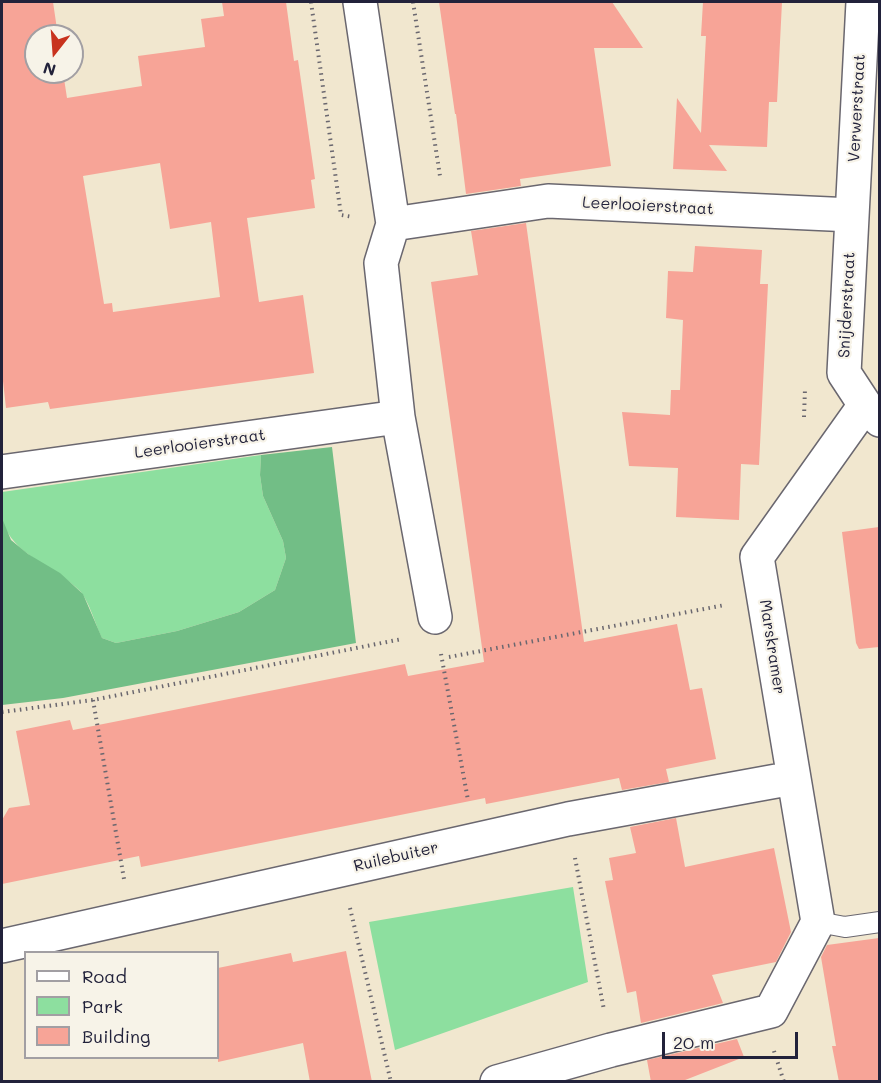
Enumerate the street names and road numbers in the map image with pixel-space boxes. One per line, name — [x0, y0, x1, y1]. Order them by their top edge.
street label: Verwerstraat — [845, 53, 869, 163]
street label: Leerlooierstraat — [582, 193, 714, 219]
street label: Snijderstraat — [835, 252, 859, 358]
street label: Leerlooierstraat — [133, 425, 267, 463]
street label: Marskramer — [755, 598, 789, 696]
street label: Ruilebuiter — [352, 838, 440, 876]

